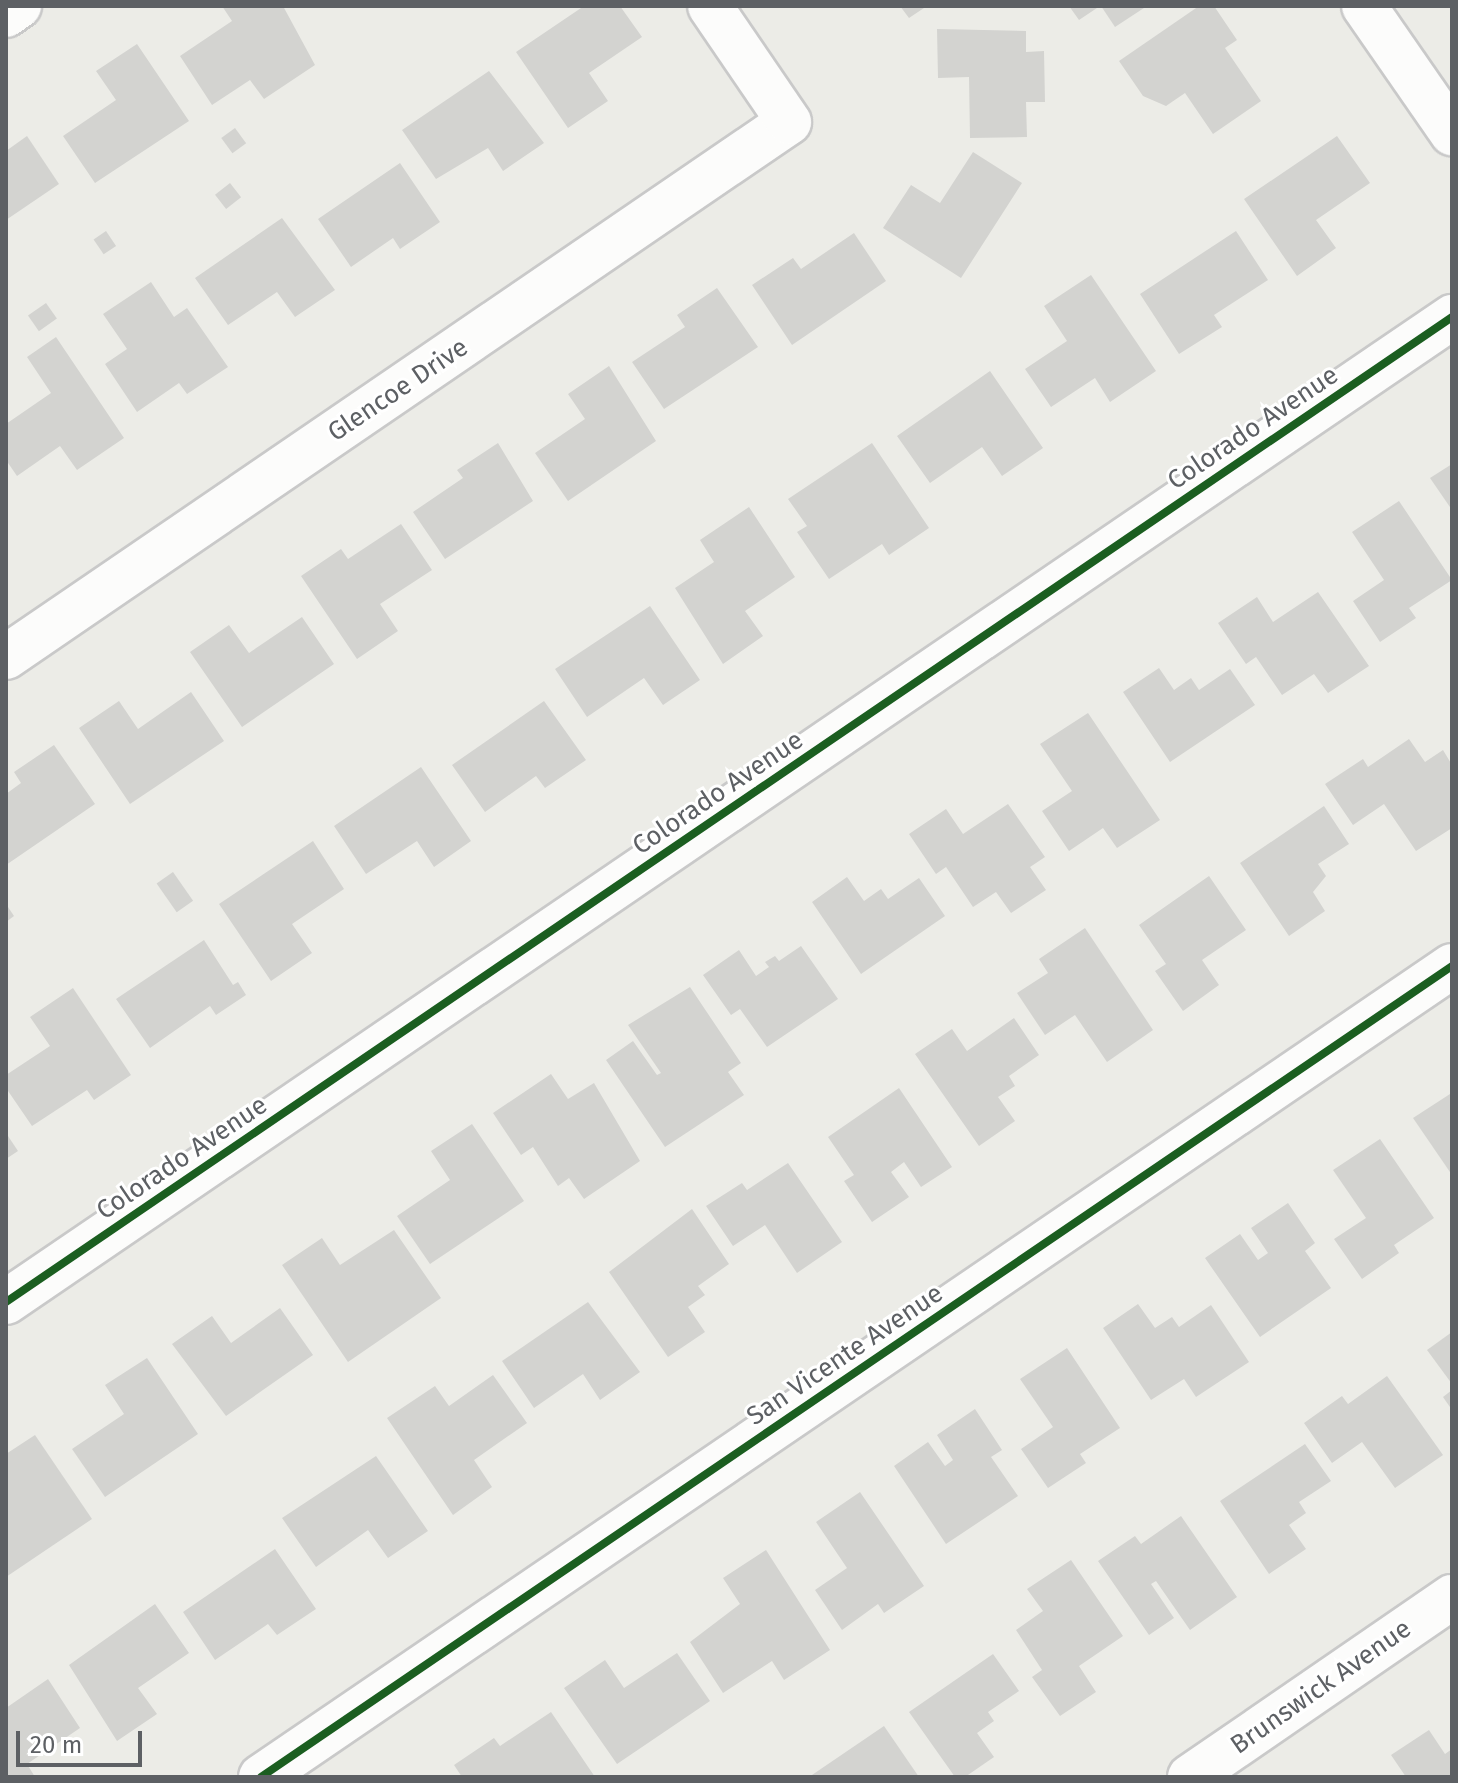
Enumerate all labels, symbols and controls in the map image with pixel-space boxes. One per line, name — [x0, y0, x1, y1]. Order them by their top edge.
street label: Glencoe Drive — [322, 332, 474, 448]
street label: Colorado Avenue — [1162, 359, 1344, 497]
street label: Colorado Avenue — [627, 724, 809, 862]
street label: Colorado Avenue — [91, 1089, 273, 1227]
street label: San Vicente Avenue — [741, 1278, 949, 1432]
street label: Brunswick Avenue — [1225, 1613, 1417, 1761]
scale bar — [20, 1715, 146, 1765]
text: 20 m — [30, 1731, 82, 1759]

